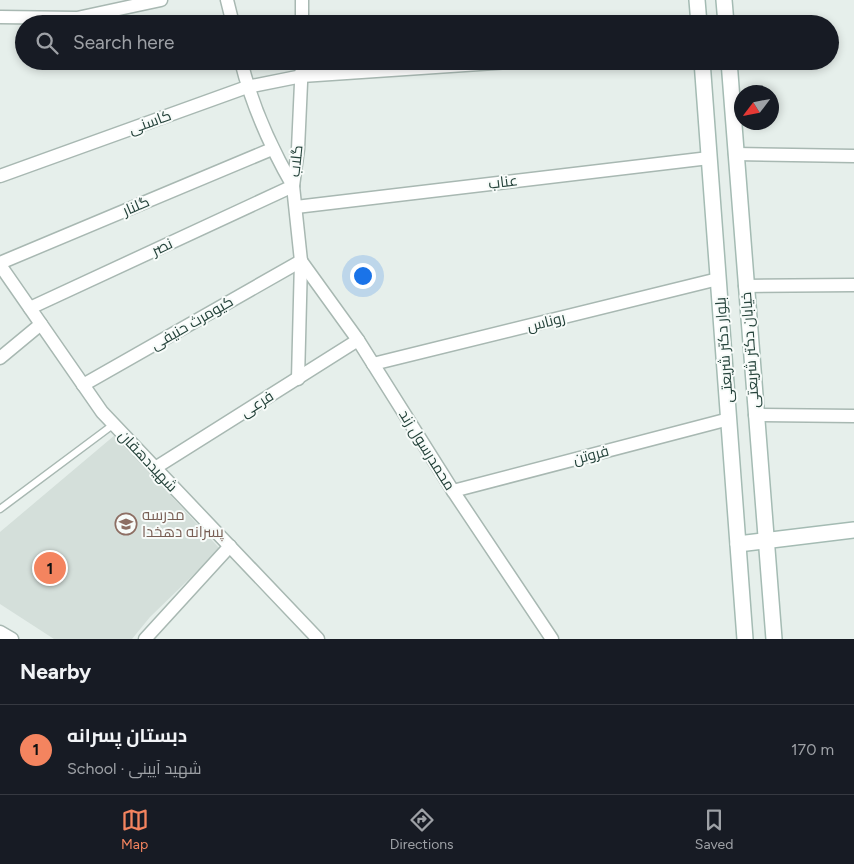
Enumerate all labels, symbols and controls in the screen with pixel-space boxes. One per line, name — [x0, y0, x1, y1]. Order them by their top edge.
search box — [15, 15, 839, 70]
icon: search — [33, 29, 61, 57]
text: Search here — [73, 31, 175, 54]
north arrow — [734, 85, 779, 130]
street label: کاسنی — [126, 106, 174, 139]
street label: گلاب — [285, 144, 307, 178]
street label: عناب — [487, 171, 519, 193]
street label: گلنار — [119, 192, 152, 220]
street label: نصر — [148, 234, 175, 260]
your location — [350, 263, 376, 289]
street label: خیابان دکتر شریعتی — [737, 291, 764, 409]
street label: کیومرث حنیفی — [148, 292, 237, 355]
street label: بلوار دکتر شریعتی — [711, 296, 738, 404]
street label: روناس — [525, 309, 567, 336]
street label: فرعی — [237, 387, 277, 422]
street label: محمدرسول زند — [395, 406, 459, 494]
street label: شهیددهقان — [114, 426, 181, 496]
street label: فروتن — [571, 442, 611, 469]
place label: مدرسه پسرانه دهخدا — [142, 506, 224, 542]
school or university icon: مدرسه پسرانه دهخدا — [114, 512, 138, 536]
pin: 1 — [34, 549, 66, 587]
text: Nearby — [20, 659, 91, 684]
text: دبستان پسرانه — [67, 724, 187, 747]
text: 1 — [33, 740, 39, 759]
text: 170 m — [791, 740, 834, 759]
text: School · شهید آیینی — [67, 759, 202, 778]
tab: Map — [121, 806, 149, 853]
tab: Directions — [390, 806, 454, 853]
tab: Saved — [695, 806, 733, 853]

